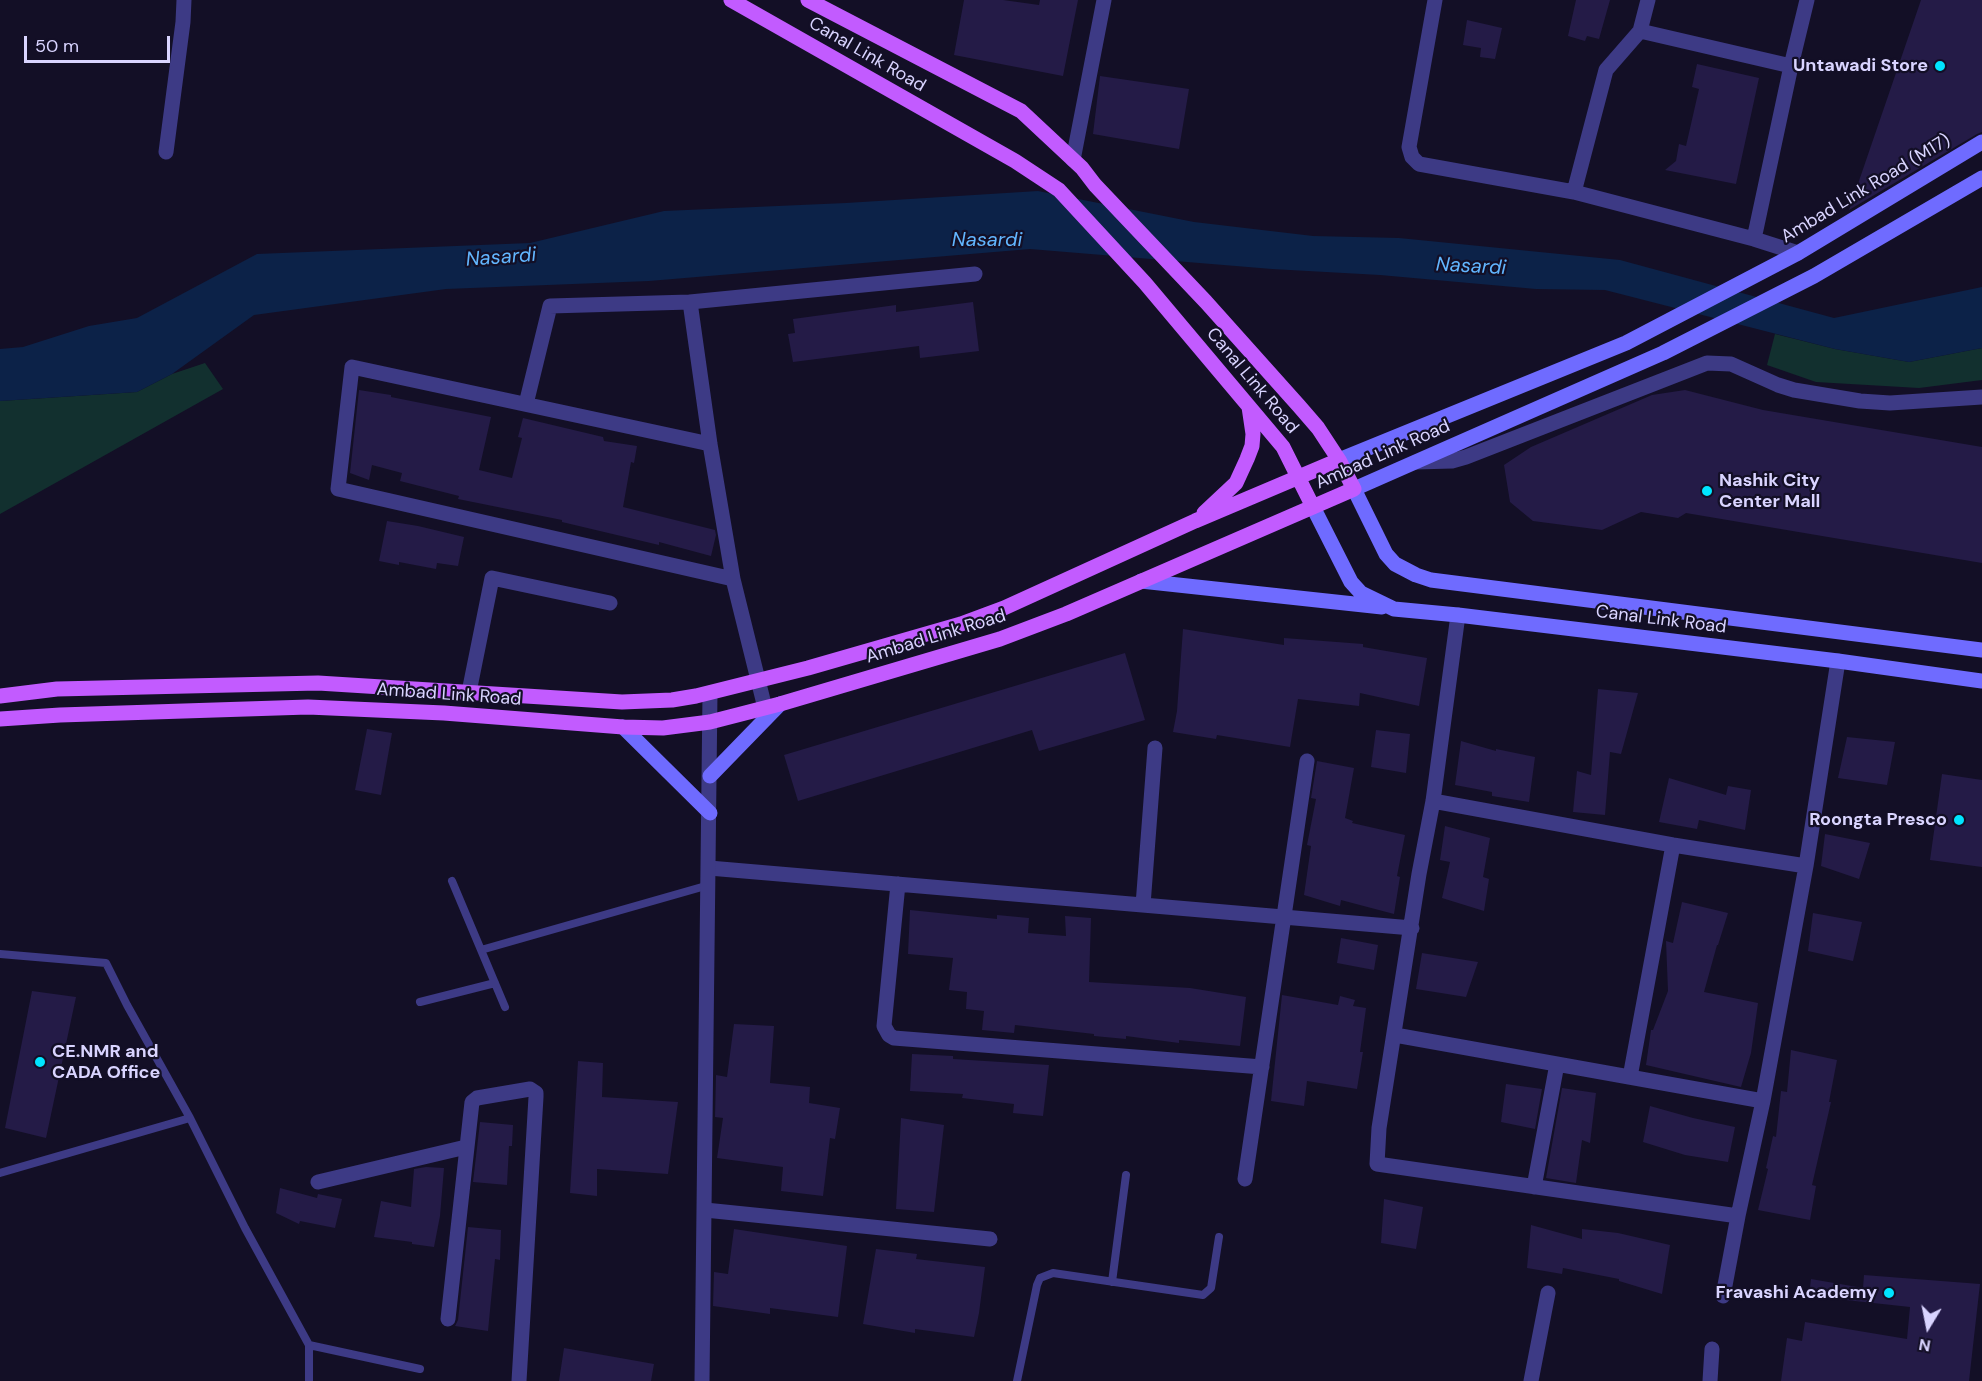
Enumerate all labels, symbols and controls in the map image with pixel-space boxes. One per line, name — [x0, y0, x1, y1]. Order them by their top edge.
street label: Canal Link Road — [805, 13, 929, 97]
scale bar — [27, 24, 172, 62]
text: 50 m — [35, 34, 79, 58]
place label: Untawadi Store — [1793, 55, 1928, 77]
marker: Untawadi Store — [1933, 59, 1947, 73]
street label: Ambad Link Road (M17) — [1777, 130, 1955, 248]
water label: Nasardi — [952, 229, 1022, 253]
water label: Nasardi — [465, 244, 537, 272]
water label: Nasardi — [1435, 253, 1507, 281]
street label: Canal Link Road — [1201, 324, 1303, 438]
street label: Ambad Link Road — [1312, 416, 1454, 494]
place label: Nashik City Center Mall — [1719, 470, 1820, 512]
marker: Nashik City Center Mall — [1700, 484, 1714, 498]
street label: Canal Link Road — [1594, 601, 1728, 639]
street label: Ambad Link Road — [863, 605, 1009, 669]
street label: Ambad Link Road — [376, 679, 522, 711]
place label: Roongta Presco — [1809, 809, 1947, 831]
marker: Roongta Presco — [1952, 813, 1966, 827]
place label: CE.NMR and CADA Office — [52, 1041, 160, 1084]
marker: CE.NMR and CADA Office — [33, 1055, 47, 1069]
place label: Fravashi Academy — [1715, 1282, 1877, 1304]
marker: Fravashi Academy — [1882, 1286, 1896, 1300]
north arrow — [1898, 1297, 1958, 1357]
text: N — [1917, 1334, 1932, 1357]

